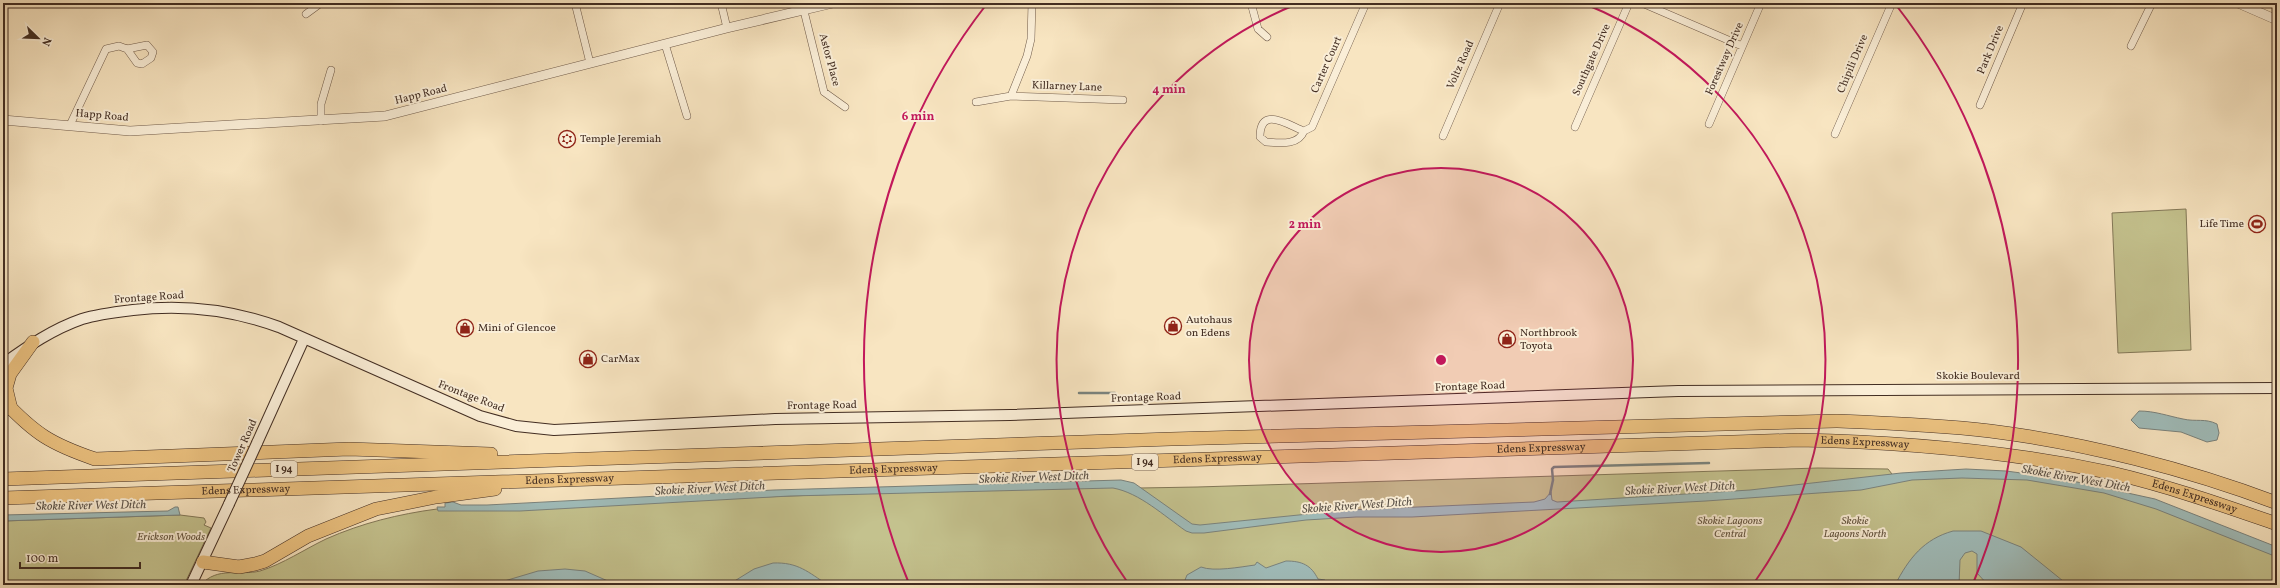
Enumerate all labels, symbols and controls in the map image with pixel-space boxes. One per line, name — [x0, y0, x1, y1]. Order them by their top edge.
north arrow — [18, 18, 58, 58]
street label: Forestway Drive — [1702, 20, 1748, 98]
street label: Southgate Drive — [1569, 22, 1615, 98]
street label: Park Drive — [1974, 23, 2008, 77]
street label: Astor Place — [815, 32, 843, 88]
street label: Chipili Drive — [1834, 32, 1872, 96]
street label: Carter Court — [1308, 34, 1346, 96]
text: N — [37, 35, 54, 48]
street label: Voltz Road — [1444, 38, 1478, 92]
street label: Killarney Lane — [1032, 78, 1102, 96]
street label: Happ Road — [393, 81, 449, 109]
text: 4 min — [1152, 82, 1186, 98]
street label: Happ Road — [75, 106, 129, 126]
text: 6 min — [902, 109, 934, 125]
synagogue icon: Temple Jeremiah — [557, 129, 577, 149]
place label: Temple Jeremiah — [580, 132, 662, 147]
sports icon: Life Time — [2247, 214, 2267, 234]
text: 2 min — [1289, 217, 1321, 233]
place label: Life Time — [2200, 217, 2244, 232]
street label: Frontage Road — [114, 288, 184, 308]
place label: Autohaus on Edens — [1186, 313, 1232, 341]
shop icon: Autohaus on Edens — [1163, 316, 1183, 336]
shop icon: Mini of Glencoe — [455, 318, 475, 338]
place label: Mini of Glencoe — [478, 321, 556, 336]
place label: Northbrook Toyota — [1520, 326, 1577, 354]
shop icon: Northbrook Toyota — [1497, 329, 1517, 349]
shop icon: CarMax — [578, 349, 598, 369]
place label: CarMax — [601, 352, 640, 367]
centre of rings — [1434, 353, 1448, 367]
street label: Skokie Boulevard — [1936, 369, 2020, 384]
street label: Frontage Road — [436, 377, 506, 417]
street label: Frontage Road — [1435, 378, 1505, 396]
street label: Frontage Road — [1111, 389, 1181, 407]
street label: Frontage Road — [787, 398, 857, 414]
street label: Tower Road — [225, 417, 261, 475]
street label: Edens Expressway — [1820, 433, 1910, 452]
street label: Edens Expressway — [1497, 439, 1586, 457]
street label: Edens Expressway — [1173, 450, 1262, 468]
road number: I 94 — [1132, 454, 1158, 470]
street label: Edens Expressway — [849, 460, 938, 478]
road number: I 94 — [271, 461, 297, 477]
water label: Skokie River West Ditch — [2020, 462, 2132, 496]
water label: Skokie River West Ditch — [979, 468, 1089, 488]
street label: Edens Expressway — [525, 471, 614, 489]
street label: Edens Expressway — [2150, 476, 2239, 517]
water label: Skokie River West Ditch — [655, 478, 765, 500]
water label: Skokie River West Ditch — [1625, 478, 1735, 500]
street label: Edens Expressway — [201, 481, 291, 499]
water label: Skokie River West Ditch — [1302, 494, 1412, 518]
water label: Skokie River West Ditch — [36, 497, 146, 515]
park label: Skokie Lagoons Central — [1698, 514, 1762, 542]
park label: Skokie Lagoons North — [1823, 514, 1887, 542]
park label: Erickson Woods — [137, 530, 205, 545]
scale bar — [20, 544, 140, 570]
text: 100 m — [26, 551, 59, 567]

